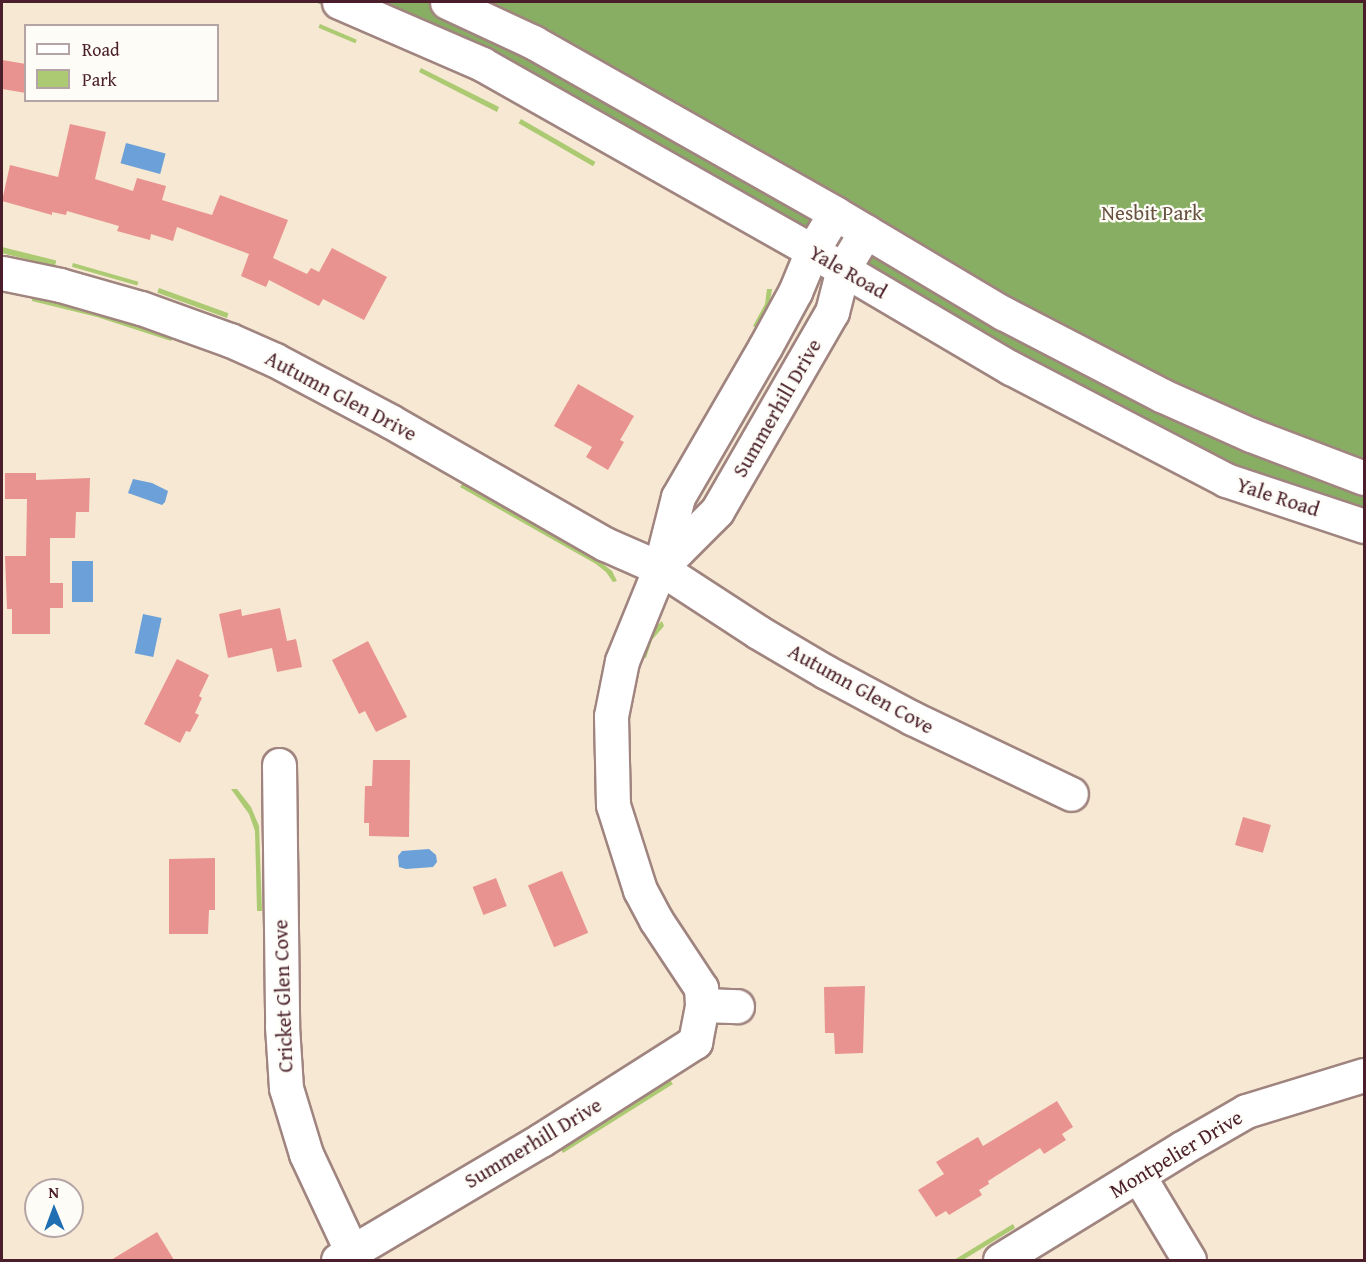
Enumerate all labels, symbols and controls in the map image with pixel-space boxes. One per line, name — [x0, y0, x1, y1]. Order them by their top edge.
legend — [24, 24, 219, 102]
text: Road — [82, 36, 120, 63]
text: Park — [82, 66, 117, 93]
park label: Nesbit Park — [1101, 200, 1203, 226]
street label: Yale Road — [805, 240, 891, 304]
street label: Summerhill Drive — [727, 334, 827, 482]
street label: Autumn Glen Drive — [261, 345, 421, 447]
street label: Yale Road — [1233, 472, 1323, 522]
street label: Autumn Glen Cove — [784, 639, 938, 739]
street label: Cricket Glen Cove — [268, 919, 298, 1073]
street label: Summerhill Drive — [460, 1092, 606, 1194]
street label: Montpelier Drive — [1105, 1104, 1247, 1204]
north arrow — [24, 1178, 84, 1238]
text: N — [48, 1180, 59, 1204]

